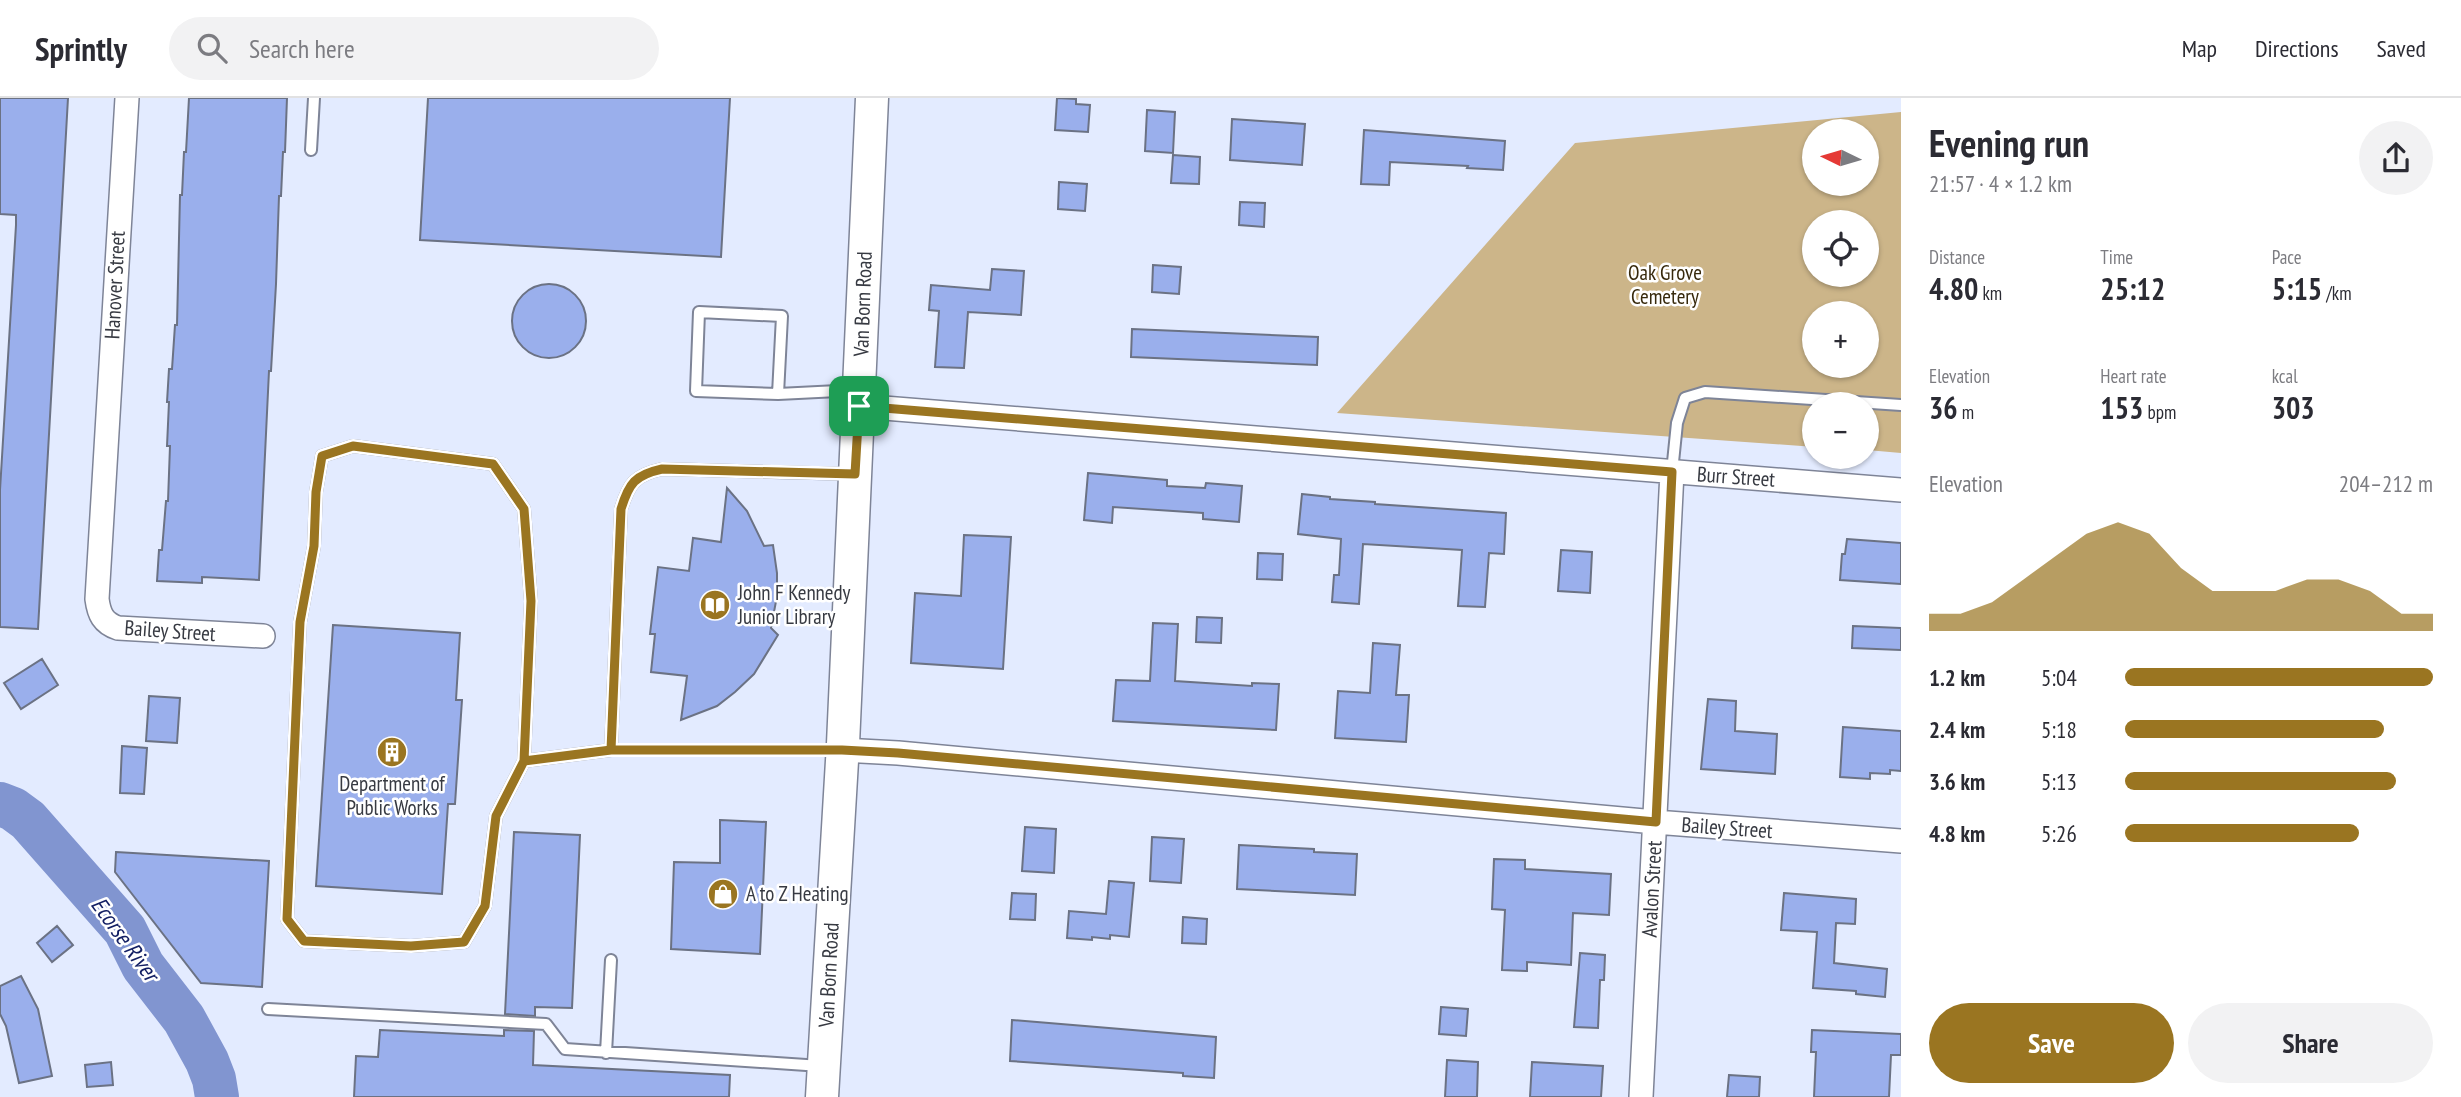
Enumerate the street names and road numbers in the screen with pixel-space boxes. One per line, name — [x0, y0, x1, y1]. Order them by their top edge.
street label: Hanover Street — [98, 230, 131, 340]
street label: Van Born Road — [847, 251, 878, 358]
street label: Burr Street — [1696, 460, 1776, 493]
street label: Bailey Street — [124, 614, 217, 647]
street label: Bailey Street — [1681, 811, 1774, 844]
street label: Avalon Street — [1635, 840, 1668, 938]
street label: Van Born Road — [812, 922, 845, 1029]

